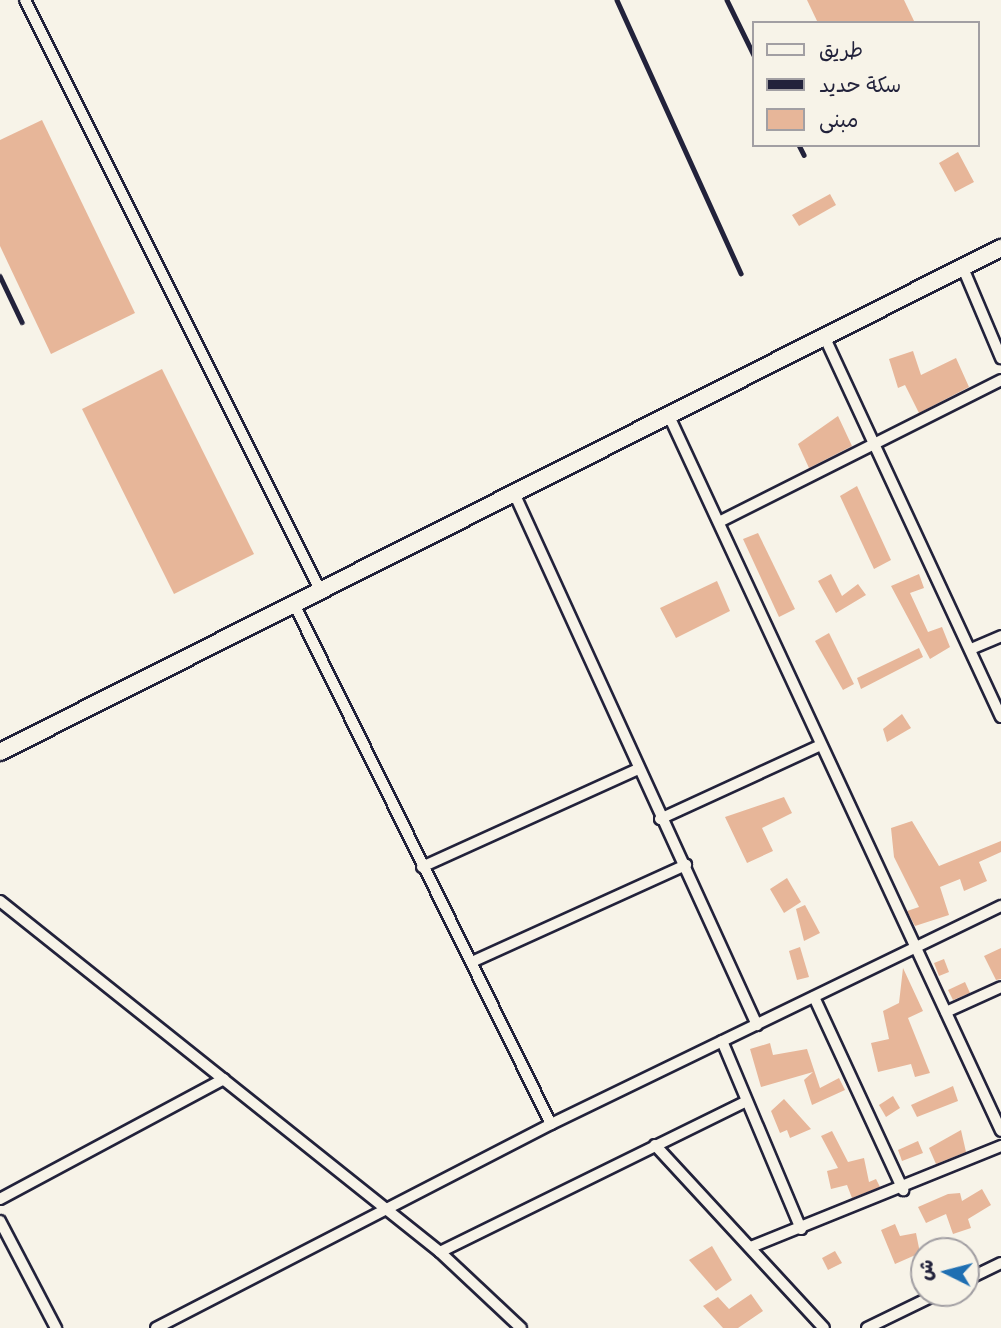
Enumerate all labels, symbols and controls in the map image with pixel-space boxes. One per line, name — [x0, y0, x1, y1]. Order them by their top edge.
legend — [752, 21, 980, 147]
text: طريق — [819, 31, 863, 69]
text: سكة حديد — [819, 66, 901, 104]
text: مبنى — [819, 101, 858, 139]
north arrow — [910, 1237, 980, 1307]
text: ش — [908, 1258, 943, 1282]

